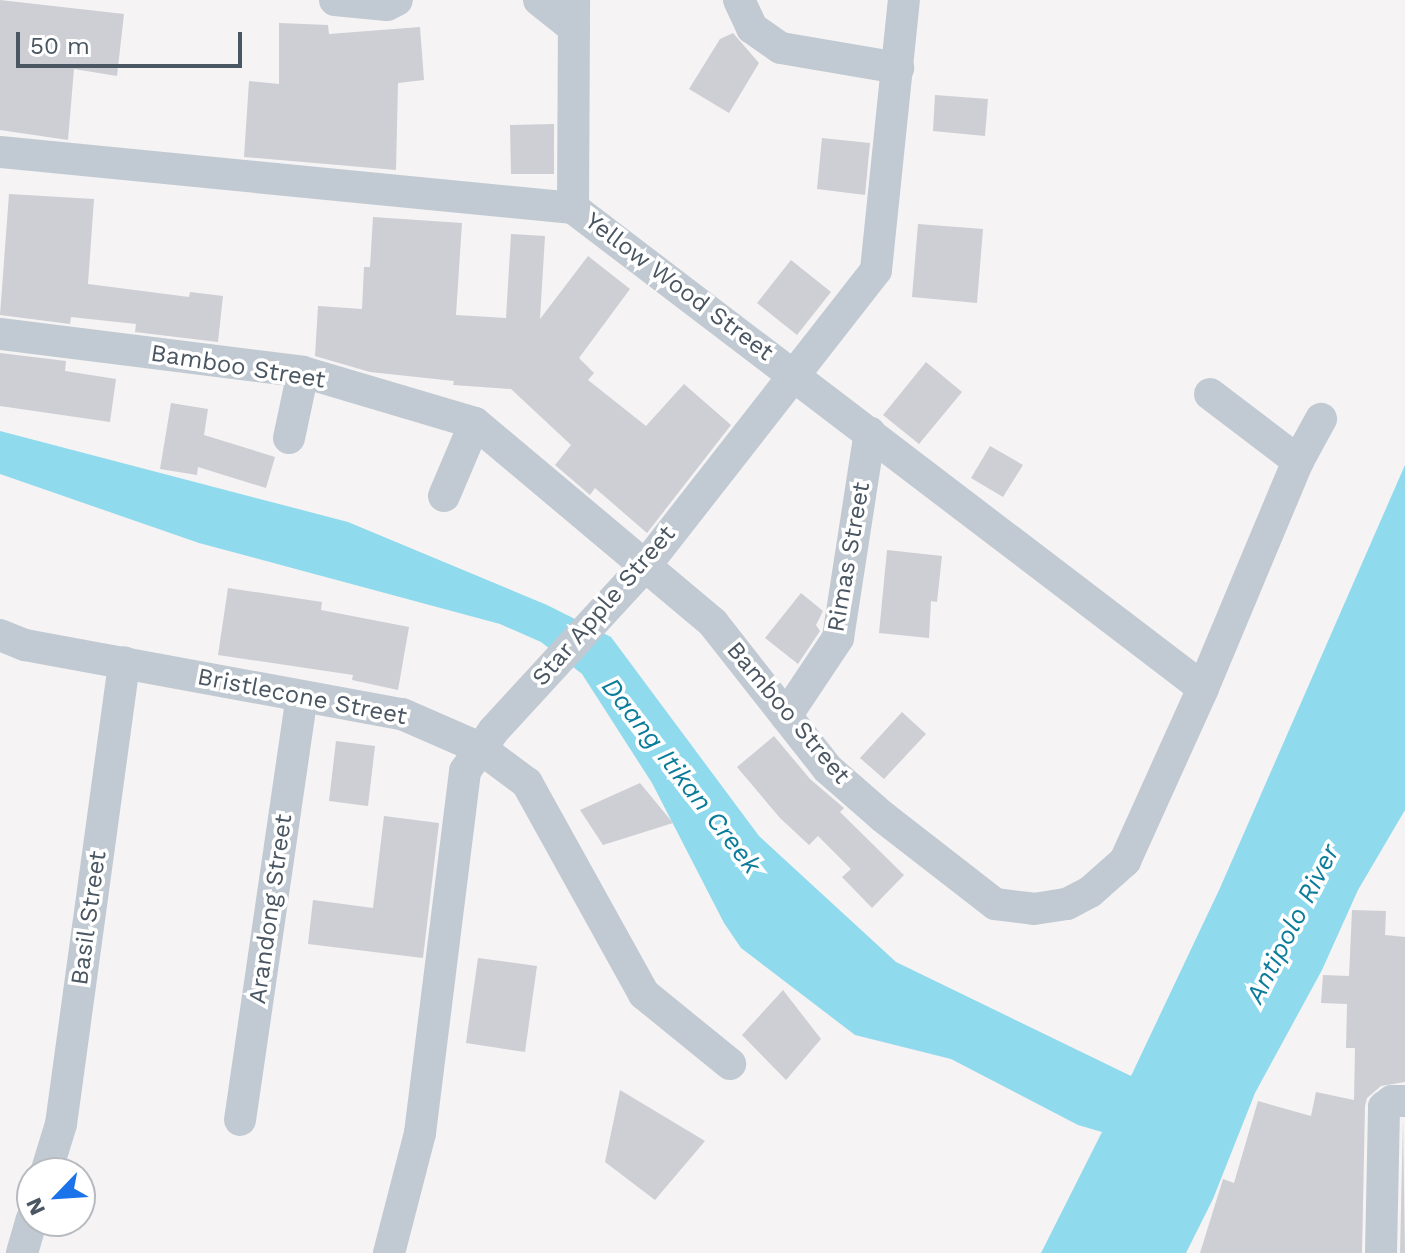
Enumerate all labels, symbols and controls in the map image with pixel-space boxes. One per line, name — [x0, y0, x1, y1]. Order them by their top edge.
scale bar — [20, 16, 246, 66]
text: 50 m — [30, 32, 90, 60]
street label: Yellow Wood Street — [579, 206, 779, 368]
street label: Bamboo Street — [149, 339, 327, 395]
street label: Rimas Street — [822, 480, 876, 634]
street label: Star Apple Street — [526, 519, 682, 693]
street label: Bamboo Street — [720, 636, 856, 790]
street label: Bristlecone Street — [195, 663, 409, 731]
water label: Daang Itikan Creek — [595, 672, 767, 880]
street label: Arandong Street — [243, 812, 299, 1006]
water label: Antipolo River — [1240, 839, 1346, 1009]
street label: Basil Street — [65, 849, 113, 987]
north arrow — [16, 1157, 96, 1237]
text: N — [21, 1194, 50, 1219]

